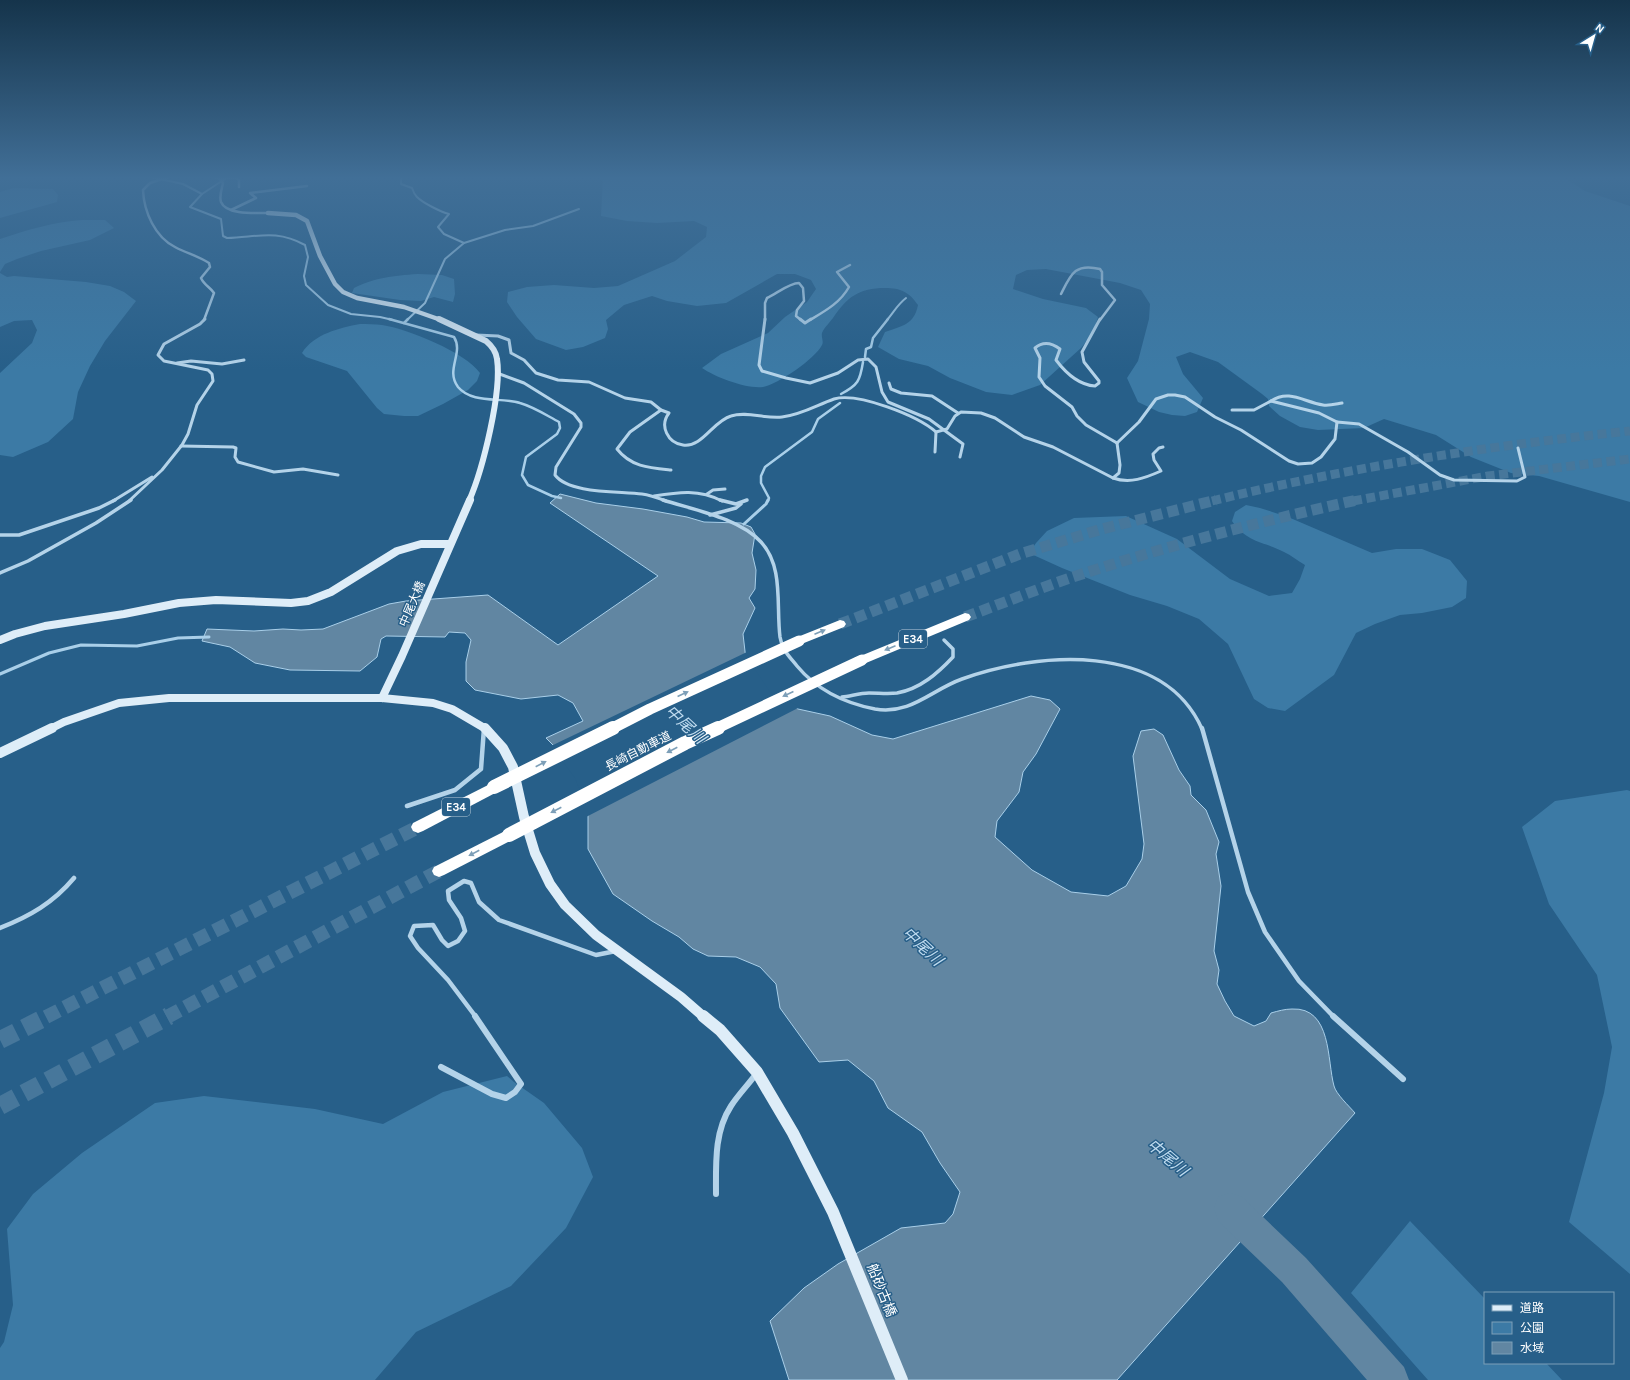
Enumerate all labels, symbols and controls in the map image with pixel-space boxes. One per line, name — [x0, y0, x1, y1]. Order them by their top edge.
north arrow — [1574, 16, 1614, 56]
text: N — [1593, 21, 1607, 36]
street label: 中尾大橋 — [396, 579, 428, 629]
one-way arrow — [814, 629, 826, 635]
road number: E34 — [899, 630, 927, 648]
one-way arrow — [883, 646, 895, 652]
one-way arrow — [677, 691, 688, 697]
one-way arrow — [782, 691, 794, 697]
water label: 中尾川 — [662, 701, 711, 749]
street label: 長崎自動車道 — [603, 728, 673, 774]
one-way arrow — [666, 747, 677, 754]
one-way arrow — [535, 760, 547, 767]
road number: E34 — [442, 798, 470, 816]
one-way arrow — [550, 807, 562, 814]
one-way arrow — [468, 850, 480, 856]
water label: 中尾川 — [899, 923, 948, 971]
water label: 中尾川 — [1143, 1135, 1194, 1181]
street label: 船砂古橋 — [863, 1261, 900, 1319]
legend — [1484, 1292, 1614, 1364]
text: 道路 — [1520, 1301, 1544, 1315]
text: 公園 — [1520, 1321, 1544, 1335]
text: 水域 — [1520, 1341, 1544, 1355]

